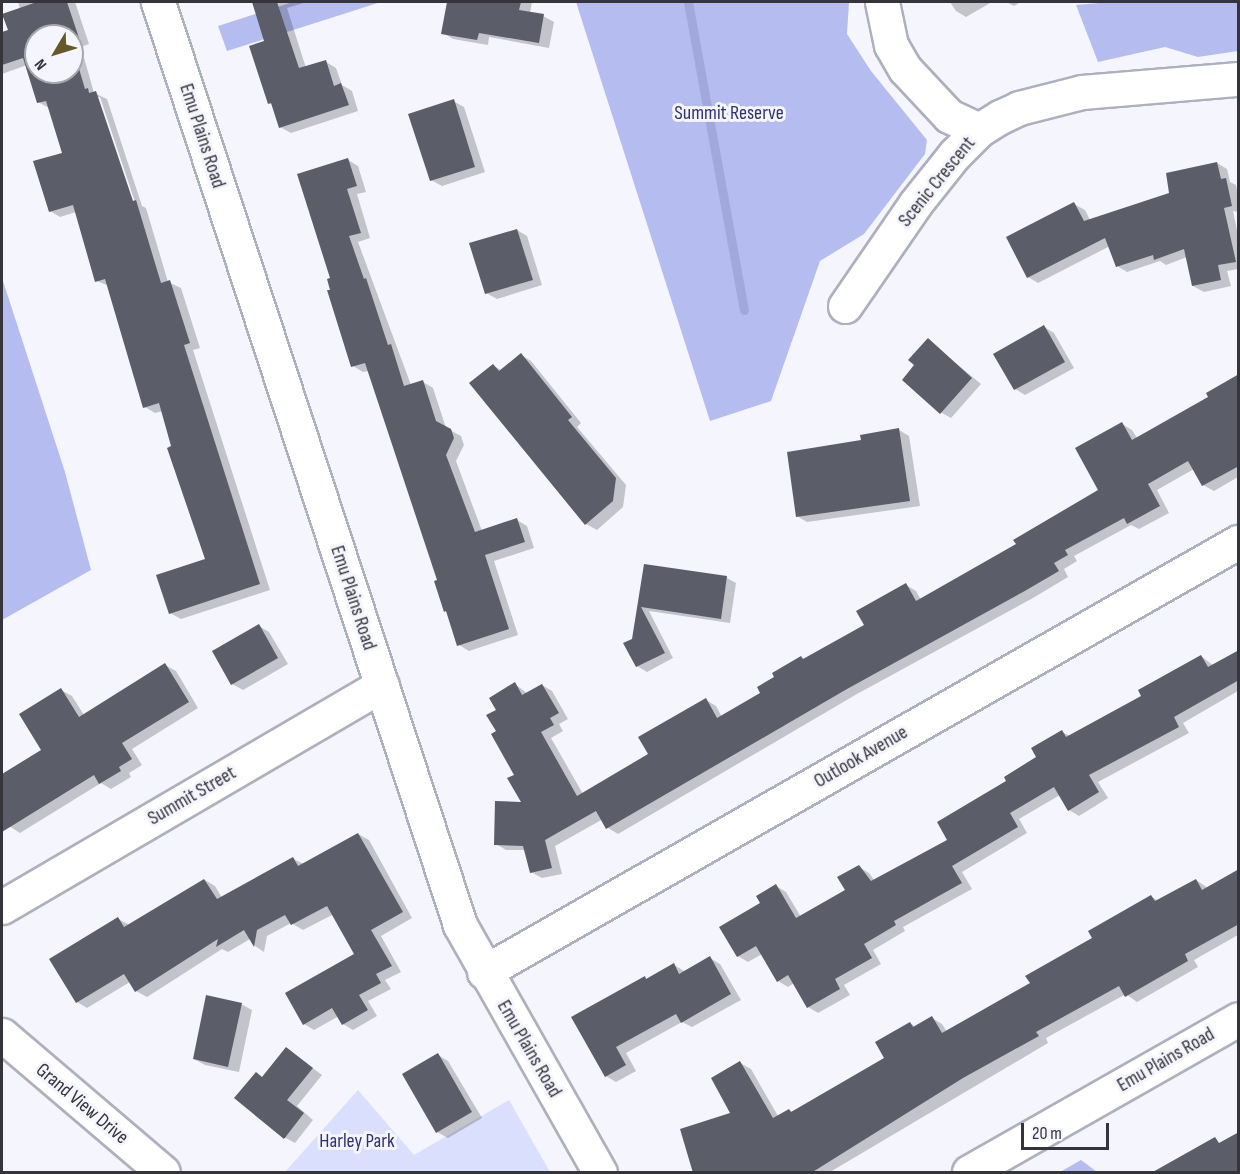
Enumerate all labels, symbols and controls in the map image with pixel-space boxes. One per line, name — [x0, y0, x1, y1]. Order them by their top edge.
north arrow — [24, 24, 84, 84]
text: N — [31, 55, 51, 73]
street label: Emu Plains Road — [174, 81, 230, 191]
park label: Summit Reserve — [674, 101, 784, 125]
street label: Scenic Crescent — [893, 132, 981, 232]
street label: Emu Plains Road — [325, 543, 381, 653]
street label: Outlook Avenue — [810, 721, 912, 793]
street label: Summit Street — [144, 761, 240, 831]
street label: Emu Plains Road — [491, 996, 567, 1102]
street label: Emu Plains Road — [1113, 1022, 1219, 1098]
street label: Grand View Drive — [31, 1058, 133, 1150]
scale bar — [1024, 1111, 1112, 1149]
text: 20 m — [1032, 1123, 1062, 1144]
park label: Harley Park — [319, 1129, 395, 1153]

